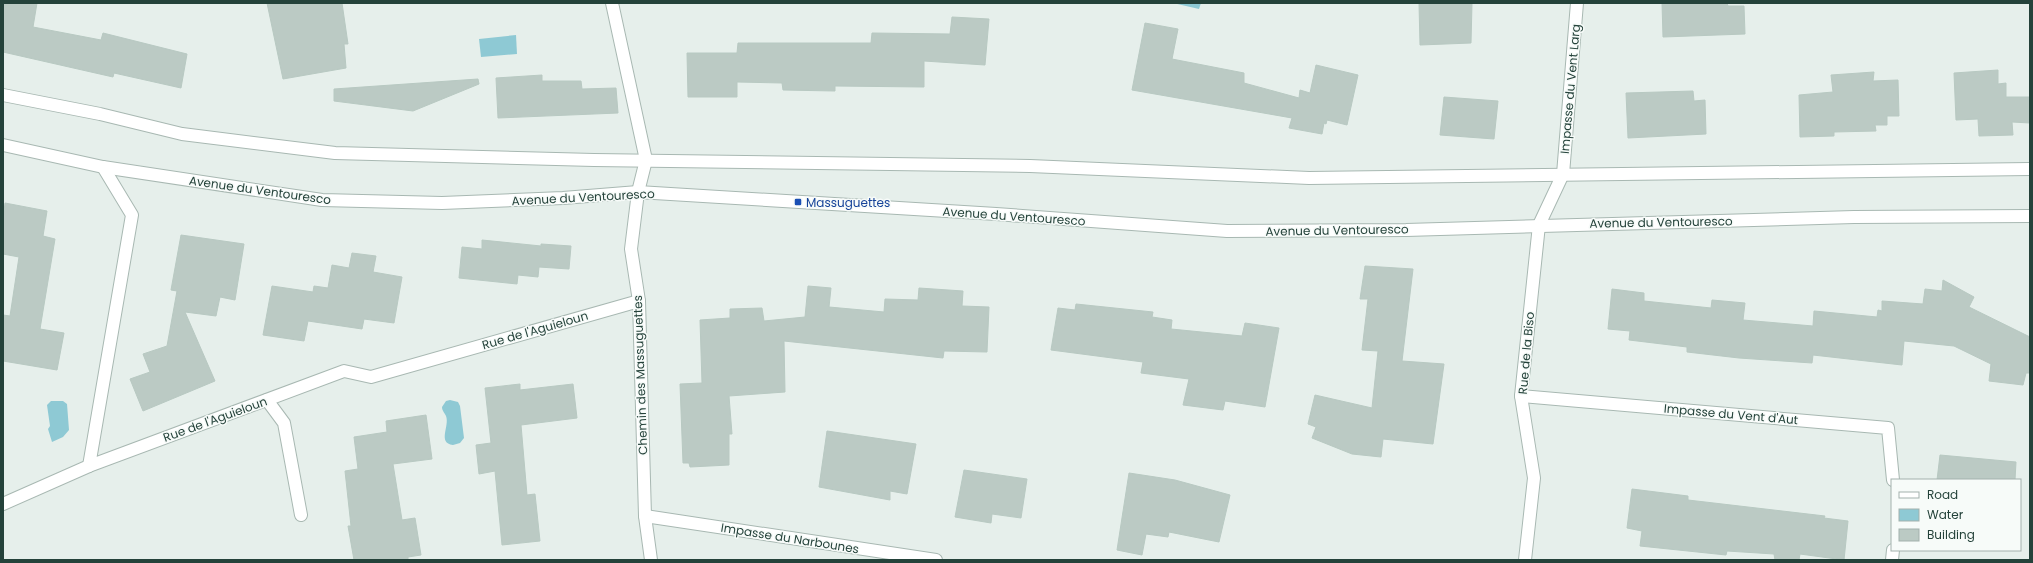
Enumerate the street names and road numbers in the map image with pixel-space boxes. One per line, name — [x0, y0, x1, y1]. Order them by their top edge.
street label: Impasse du Vent Larg — [1556, 23, 1584, 155]
street label: Avenue du Ventouresco — [188, 172, 332, 208]
street label: Avenue du Ventouresco — [511, 185, 655, 209]
street label: Avenue du Ventouresco — [942, 203, 1086, 230]
street label: Avenue du Ventouresco — [1589, 212, 1733, 232]
street label: Avenue du Ventouresco — [1265, 220, 1409, 240]
street label: Chemin des Massuguettes — [629, 295, 651, 455]
street label: Rue de l'Aguieloun — [480, 307, 590, 353]
street label: Rue de la Biso — [1514, 311, 1538, 395]
street label: Rue de l'Aguieloun — [161, 392, 269, 446]
street label: Impasse du Vent d'Aut — [1663, 400, 1799, 428]
street label: Impasse du Narbounes — [720, 519, 860, 557]

